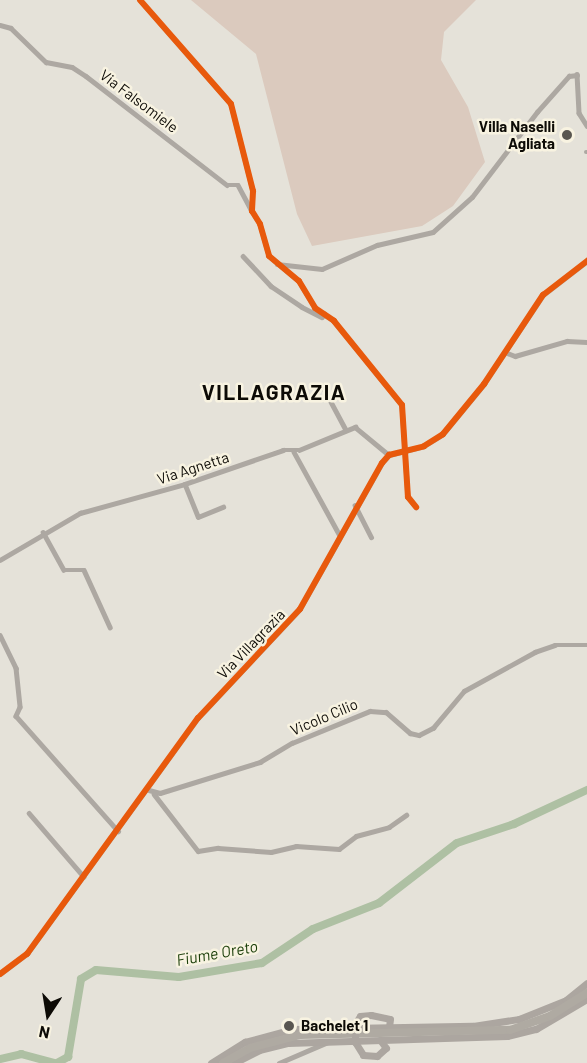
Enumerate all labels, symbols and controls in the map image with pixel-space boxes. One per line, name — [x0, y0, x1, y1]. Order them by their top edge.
street label: Via Falsomiele — [96, 66, 182, 136]
place label: Villa Naselli Agliata — [479, 117, 555, 152]
marker: Villa Naselli Agliata — [560, 128, 574, 142]
district label: VILLAGRAZIA — [202, 379, 346, 405]
street label: Via Agnetta — [155, 448, 231, 488]
street label: Via Villagrazia — [213, 605, 289, 683]
street label: Vicolo Cilio — [288, 695, 360, 739]
water label: Fiume Oreto — [175, 936, 259, 970]
north arrow — [18, 985, 78, 1045]
place label: Bachelet 1 — [301, 1017, 368, 1035]
marker: Bachelet 1 — [282, 1019, 296, 1033]
text: N — [37, 1023, 51, 1043]

